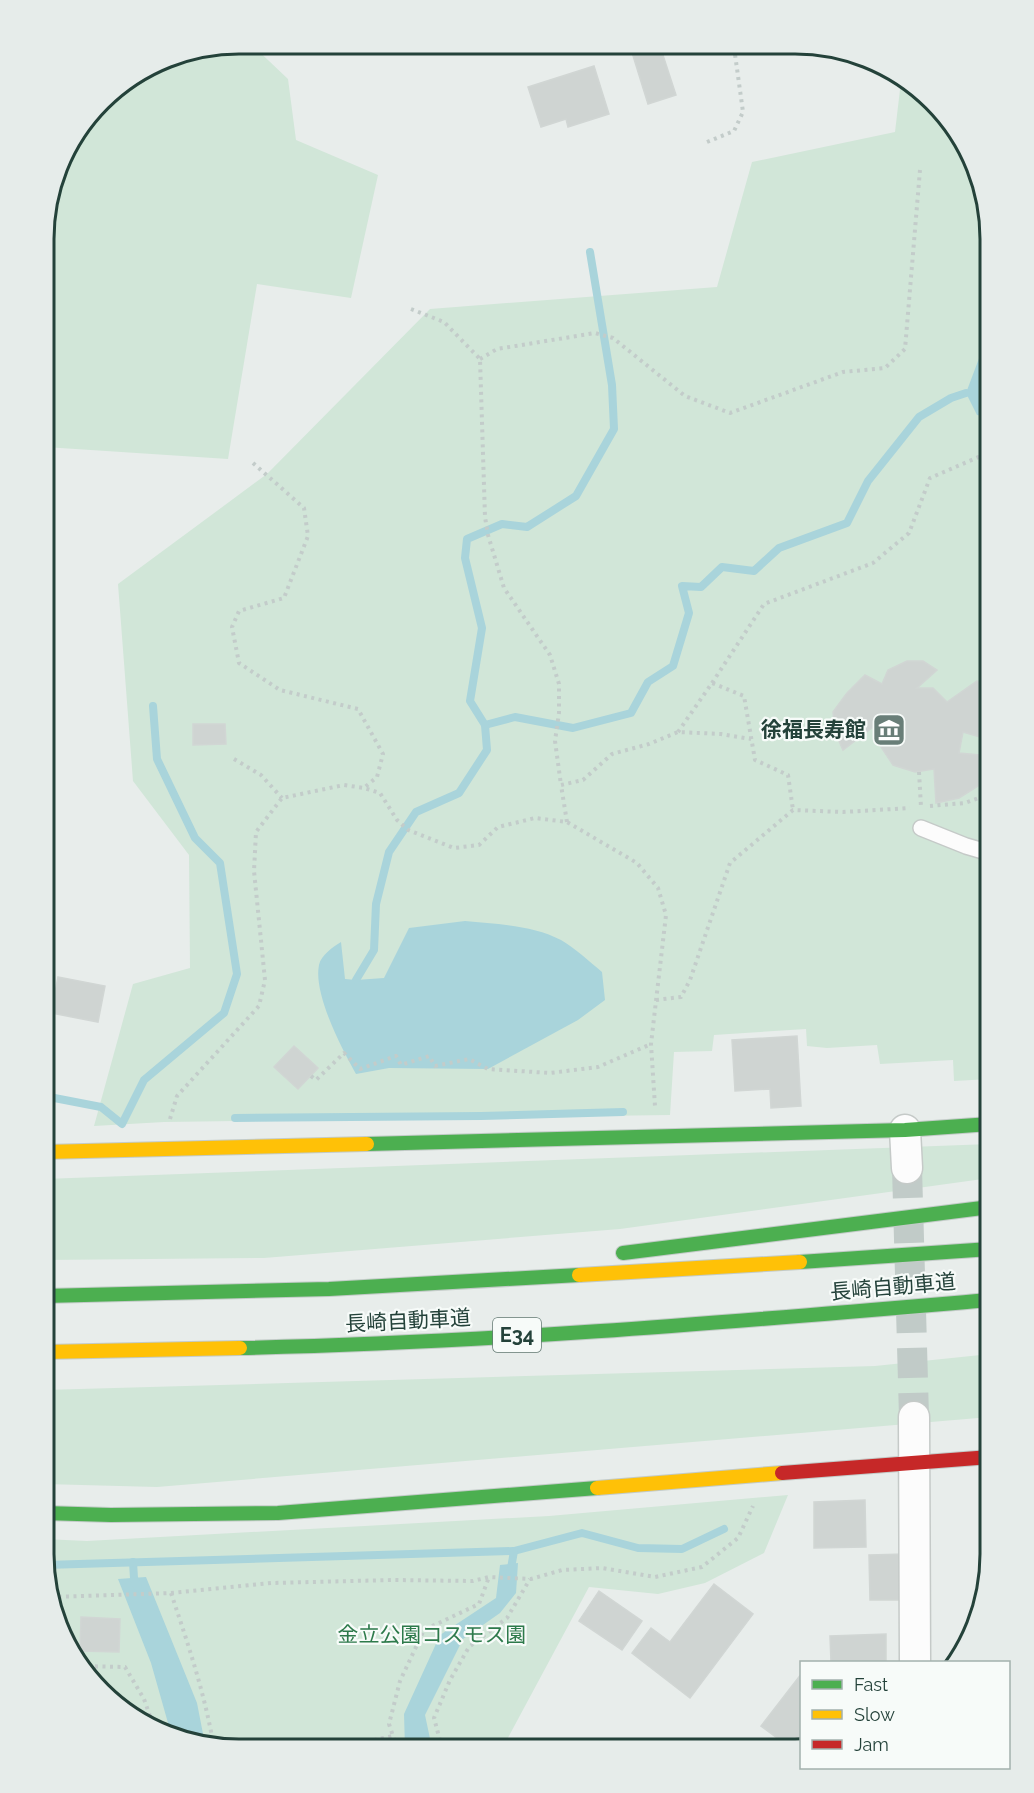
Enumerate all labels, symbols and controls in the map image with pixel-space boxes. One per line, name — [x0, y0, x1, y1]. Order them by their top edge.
museum icon: 徐福長寿館 — [871, 712, 907, 748]
place label: 徐福長寿館 — [761, 717, 866, 742]
street label: 長崎自動車道 — [829, 1269, 957, 1304]
street label: 長崎自動車道 — [344, 1305, 472, 1336]
road number: E34 — [493, 1318, 541, 1352]
park label: 金立公園コスモス園 — [338, 1622, 527, 1647]
legend — [800, 1661, 1010, 1769]
text: Fast — [854, 1674, 888, 1695]
text: Slow — [854, 1704, 895, 1725]
text: Jam — [854, 1734, 889, 1755]

